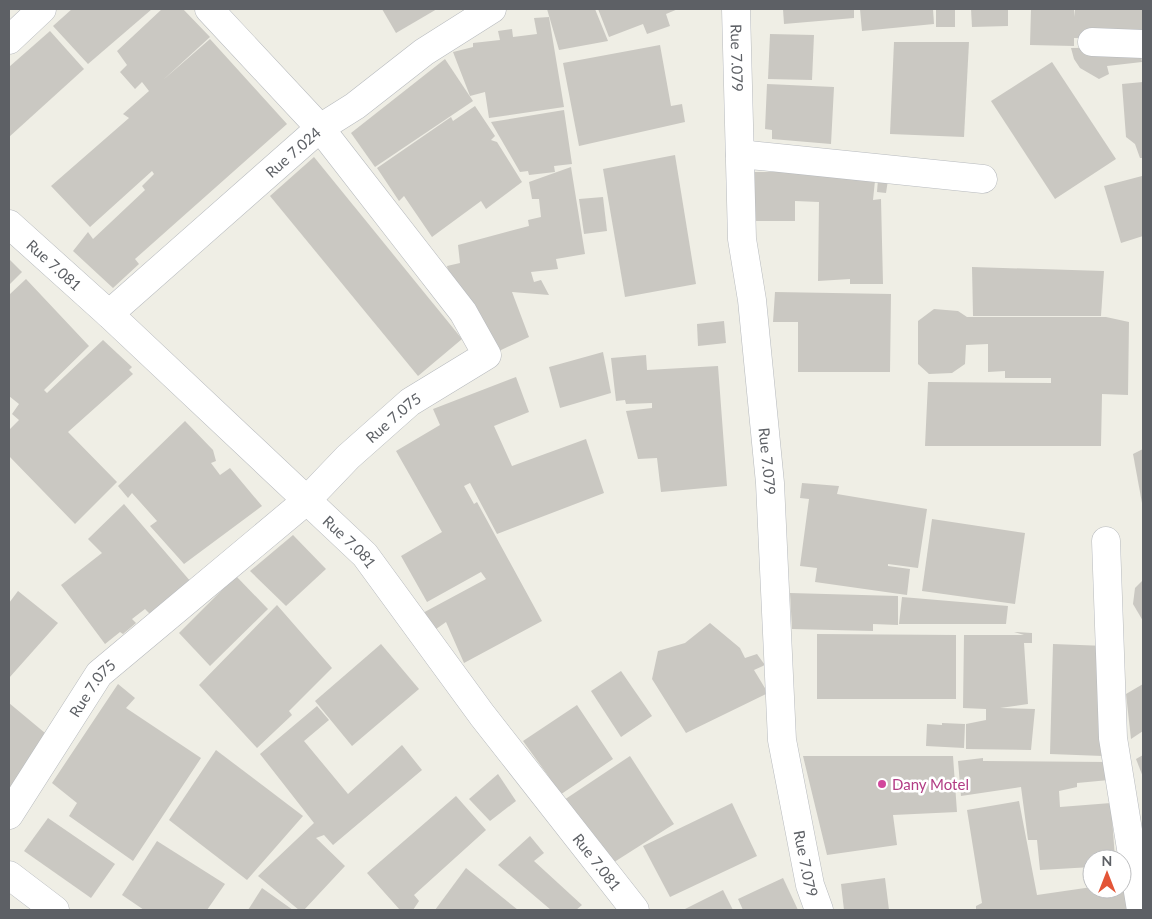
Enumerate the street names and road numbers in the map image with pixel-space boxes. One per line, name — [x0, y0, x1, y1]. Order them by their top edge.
street label: Rue 7.079 — [727, 24, 747, 92]
street label: Rue 7.024 — [261, 123, 324, 181]
street label: Rue 7.081 — [23, 236, 85, 294]
street label: Rue 7.075 — [362, 389, 424, 446]
street label: Rue 7.079 — [756, 427, 780, 495]
street label: Rue 7.081 — [320, 511, 380, 571]
street label: Rue 7.075 — [65, 655, 119, 720]
street label: Rue 7.079 — [791, 829, 823, 899]
street label: Rue 7.081 — [569, 830, 625, 894]

